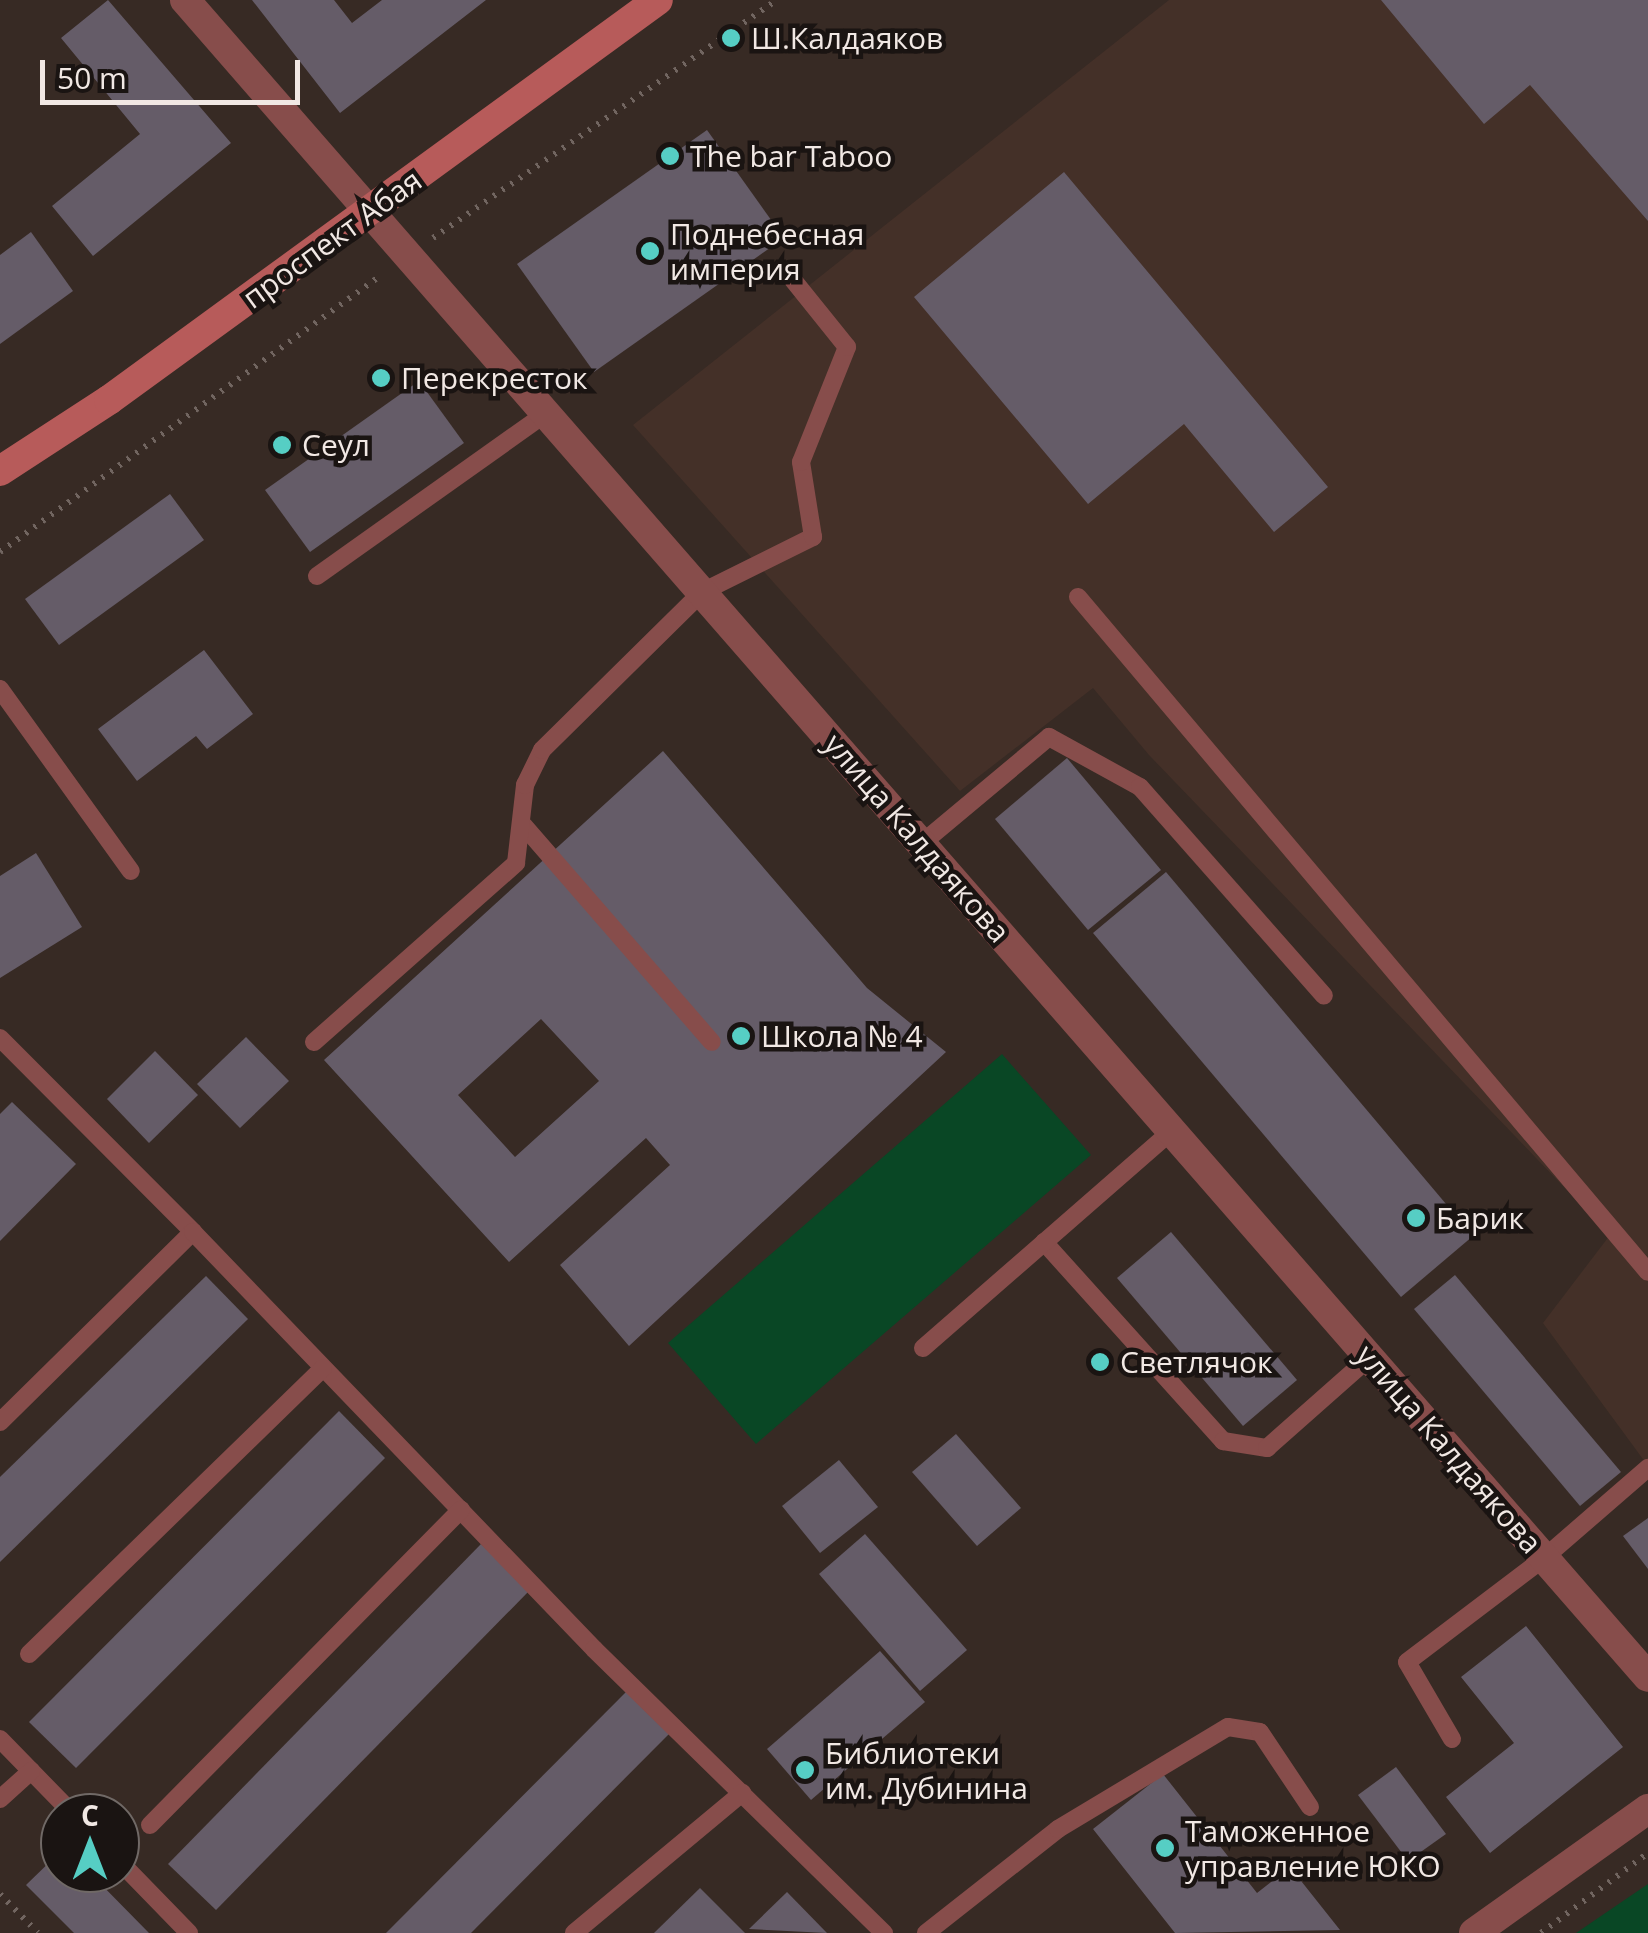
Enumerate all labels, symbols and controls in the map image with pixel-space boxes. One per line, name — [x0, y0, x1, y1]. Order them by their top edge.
place label: Ш.Калдаяков — [751, 20, 943, 56]
marker: Ш.Калдаяков — [720, 27, 742, 49]
scale bar — [45, 40, 305, 102]
text: 50 m — [57, 57, 127, 98]
place label: The bar Taboo — [690, 138, 892, 174]
marker: The bar Taboo — [659, 145, 681, 167]
street label: проспект Абая — [236, 162, 428, 316]
place label: Поднебесная империя — [670, 216, 864, 286]
marker: Поднебесная империя — [639, 240, 661, 262]
place label: Перекресток — [401, 360, 588, 396]
marker: Перекресток — [370, 367, 392, 389]
place label: Сеул — [302, 427, 370, 463]
marker: Сеул — [271, 434, 293, 456]
street label: улица Калдаякова — [817, 726, 1017, 950]
place label: Школа № 4 — [761, 1018, 923, 1054]
marker: Школа № 4 — [730, 1025, 752, 1047]
place label: Барик — [1436, 1200, 1524, 1236]
marker: Барик — [1405, 1207, 1427, 1229]
street label: улица Калдаякова — [1349, 1337, 1549, 1561]
place label: Светлячок — [1120, 1344, 1273, 1380]
marker: Светлячок — [1089, 1351, 1111, 1373]
place label: Библиотеки им. Дубинина — [825, 1735, 1028, 1806]
marker: Библиотеки им. Дубинина — [794, 1759, 816, 1781]
north arrow — [40, 1793, 140, 1893]
text: С — [81, 1796, 99, 1834]
place label: Таможенное управление ЮКО — [1185, 1813, 1441, 1884]
marker: Таможенное управление ЮКО — [1154, 1837, 1176, 1859]

